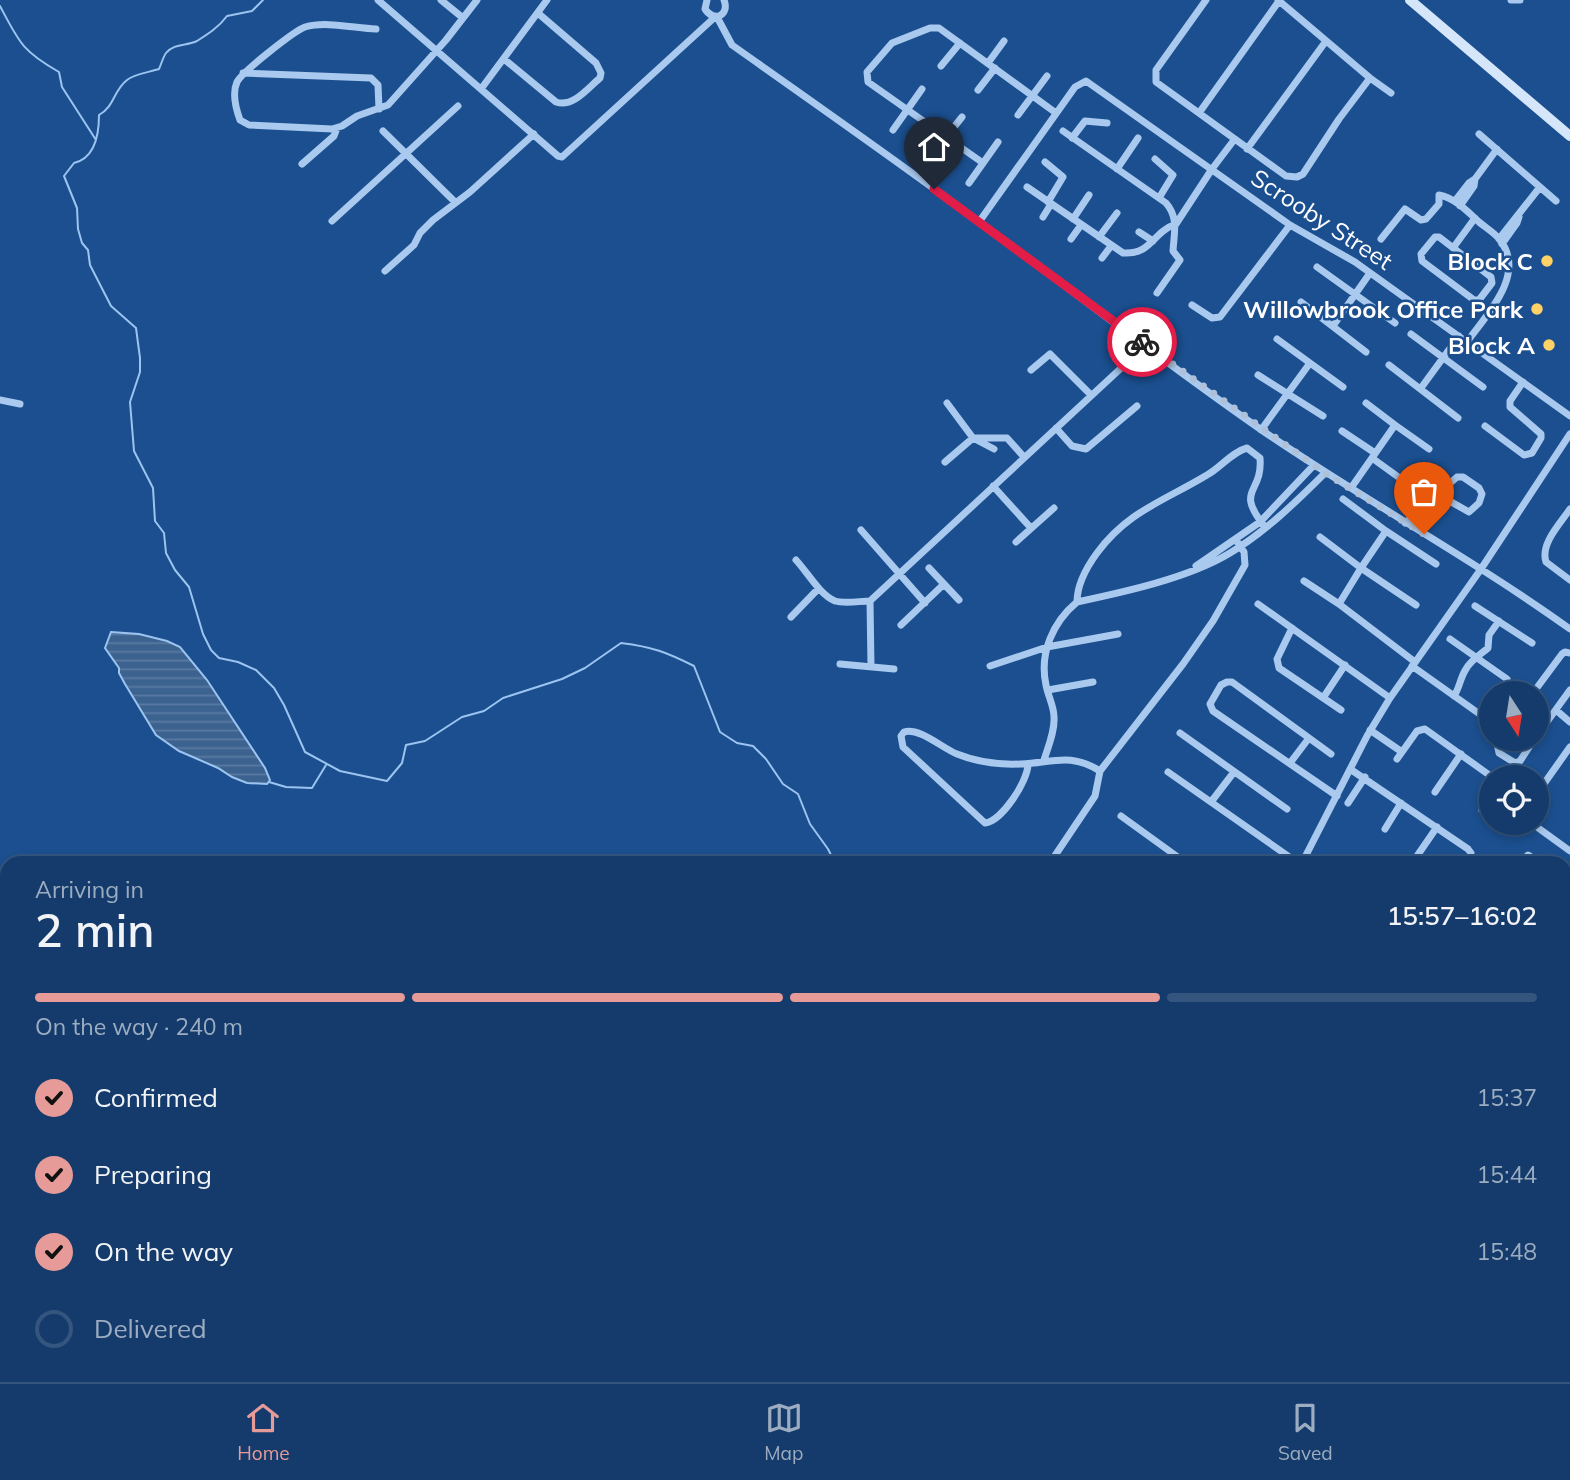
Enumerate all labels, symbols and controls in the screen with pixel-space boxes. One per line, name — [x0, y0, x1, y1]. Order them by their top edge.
pin — [904, 117, 964, 189]
icon: home — [915, 128, 953, 166]
street label: Scrooby Street — [1246, 162, 1398, 276]
place label: Block C — [1448, 246, 1533, 276]
marker: Block C — [1539, 253, 1555, 269]
place label: Willowbrook Office Park — [1243, 294, 1524, 324]
marker: Willowbrook Office Park — [1529, 301, 1545, 317]
courier — [1107, 307, 1177, 377]
icon: bike — [1123, 323, 1161, 361]
place label: Block A — [1448, 330, 1535, 360]
marker: Block A — [1541, 337, 1557, 353]
pin — [1394, 462, 1454, 534]
icon: bag — [1405, 473, 1443, 511]
north arrow — [1479, 681, 1549, 751]
map controls — [1479, 681, 1549, 835]
button: locate — [1479, 765, 1549, 835]
text: Arriving in — [35, 875, 144, 904]
text: 15:57–16:02 — [1387, 899, 1537, 932]
text: 2 min — [35, 901, 154, 959]
text: On the way · 240 m — [35, 1012, 243, 1041]
icon: check — [35, 1079, 73, 1117]
text: Confirmed — [94, 1081, 218, 1114]
text: 15:37 — [1477, 1083, 1537, 1112]
icon: check — [35, 1156, 73, 1194]
text: Preparing — [94, 1158, 212, 1191]
text: 15:44 — [1477, 1160, 1537, 1189]
icon: check — [35, 1233, 73, 1271]
text: On the way — [94, 1235, 233, 1268]
text: 15:48 — [1477, 1237, 1537, 1266]
text: Delivered — [94, 1312, 207, 1345]
tab: Home — [237, 1399, 290, 1465]
tab: Map — [764, 1399, 803, 1465]
tab: Saved — [1278, 1399, 1333, 1465]

